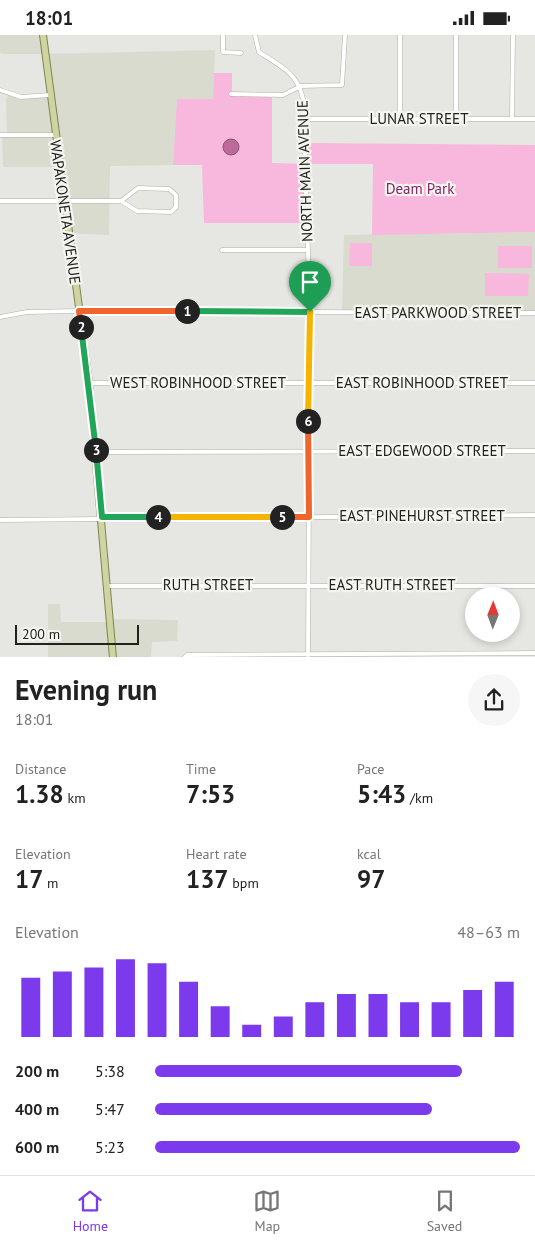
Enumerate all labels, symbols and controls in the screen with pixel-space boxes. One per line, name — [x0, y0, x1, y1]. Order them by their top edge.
text: 18:01 — [25, 6, 73, 30]
street label: NORTH MAIN AVENUE — [293, 100, 316, 242]
street label: LUNAR STREET — [370, 109, 469, 128]
street label: WAPAKONETA AVENUE — [46, 139, 85, 285]
park label: Deam Park — [386, 179, 455, 198]
pin — [289, 261, 331, 312]
icon: arrive — [296, 268, 324, 296]
pin: 1 — [174, 299, 200, 323]
text: 1 — [184, 302, 191, 320]
street label: EAST PARKWOOD STREET — [355, 303, 522, 322]
pin: 2 — [68, 315, 94, 339]
text: 2 — [78, 318, 85, 336]
street label: WEST ROBINHOOD STREET — [110, 373, 287, 392]
street label: EAST ROBINHOOD STREET — [336, 373, 509, 392]
pin: 6 — [296, 409, 320, 433]
text: 6 — [305, 412, 312, 430]
pin: 3 — [84, 437, 108, 463]
text: 3 — [93, 441, 100, 459]
street label: EAST EDGEWOOD STREET — [338, 441, 507, 460]
pin: 4 — [146, 505, 170, 529]
pin: 5 — [270, 505, 294, 529]
street label: EAST PINEHURST STREET — [339, 506, 505, 525]
text: 4 — [155, 508, 162, 526]
text: 5 — [279, 508, 286, 526]
street label: RUTH STREET — [163, 575, 254, 594]
street label: EAST RUTH STREET — [328, 575, 456, 594]
north arrow — [465, 587, 520, 643]
map controls — [465, 587, 520, 642]
scale bar — [15, 623, 139, 646]
text: 200 m — [22, 625, 60, 643]
text: Evening run — [15, 671, 157, 708]
button: share — [468, 674, 520, 726]
text: 18:01 — [15, 709, 53, 729]
text: Distance — [15, 760, 66, 778]
text: Time — [186, 760, 216, 778]
text: Pace — [357, 760, 384, 778]
text: 1.38 — [15, 778, 64, 810]
text: 7:53 — [186, 778, 235, 810]
text: 5:43 — [357, 778, 406, 810]
text: km — [64, 789, 86, 807]
text: /km — [406, 789, 433, 807]
text: Elevation — [15, 845, 71, 863]
text: Heart rate — [186, 845, 247, 863]
text: kcal — [357, 845, 381, 863]
text: 17 — [15, 863, 43, 895]
text: 137 — [186, 863, 229, 895]
text: 97 — [357, 863, 385, 895]
text: m — [43, 874, 58, 892]
text: bpm — [229, 874, 259, 892]
text: Elevation — [15, 922, 79, 942]
text: 48–63 m — [457, 922, 520, 942]
text: 200 m — [15, 1061, 59, 1081]
text: 5:38 — [95, 1061, 125, 1081]
text: 400 m — [15, 1099, 59, 1119]
text: 5:47 — [95, 1099, 125, 1119]
text: 600 m — [15, 1137, 59, 1157]
text: 5:23 — [95, 1137, 125, 1157]
tab: Home — [73, 1187, 108, 1235]
tab: Map — [253, 1187, 281, 1235]
tab: Saved — [427, 1187, 462, 1235]

